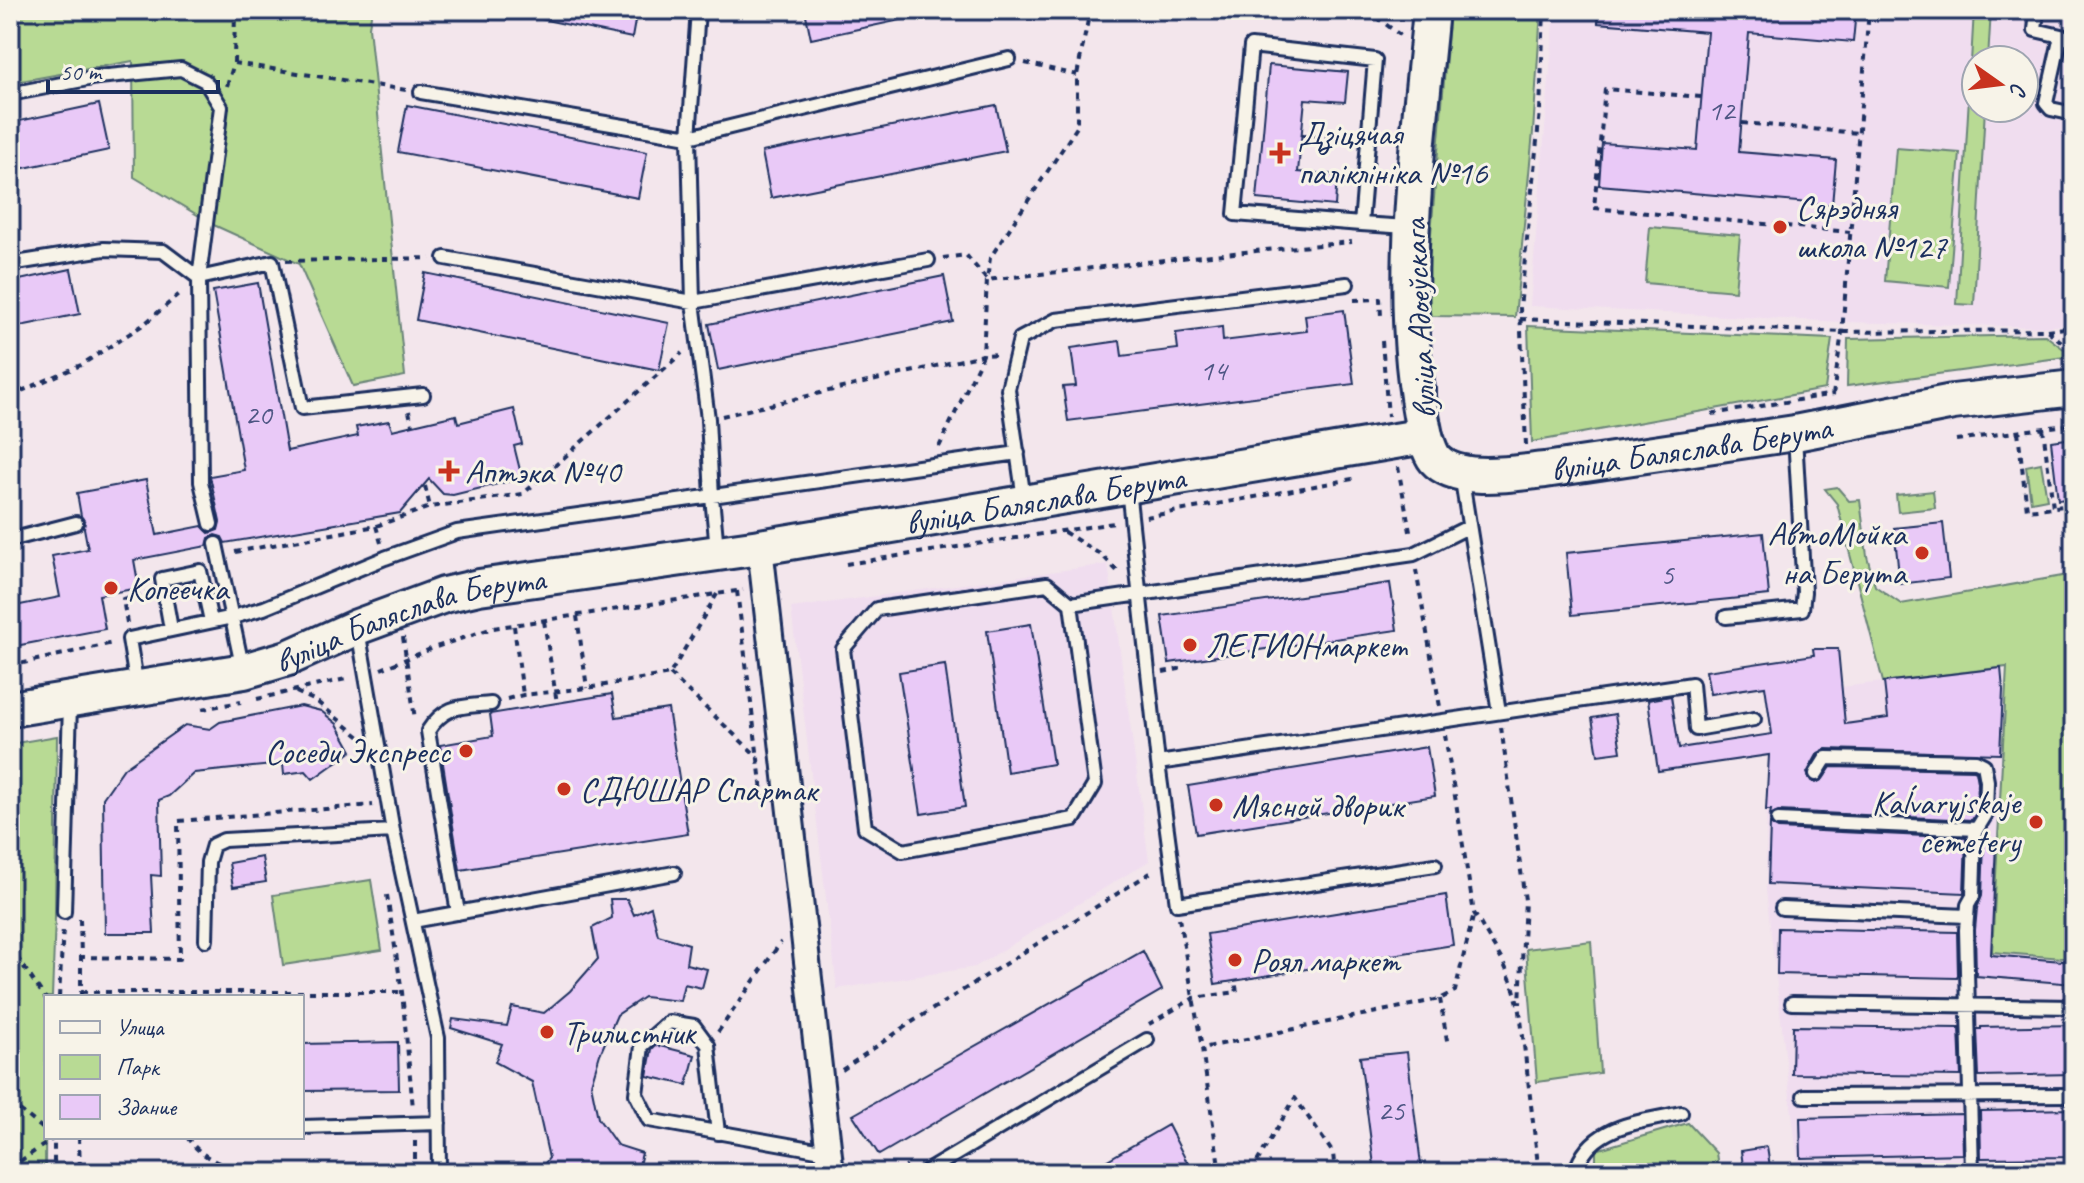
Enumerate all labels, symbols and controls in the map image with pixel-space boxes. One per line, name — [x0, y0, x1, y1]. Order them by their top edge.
scale bar — [48, 44, 218, 94]
north arrow — [1960, 44, 2040, 124]
text: 50 m — [60, 57, 103, 87]
text: С — [2003, 80, 2033, 100]
house number: 12 — [1708, 91, 1737, 129]
place label: Дзіцячая паліклініка №16 — [1298, 112, 1489, 194]
marker: Дзіцячая паліклініка №16 — [1269, 142, 1291, 164]
place label: Сярэдняя школа №127 — [1796, 186, 1948, 268]
street label: вуліца Адоеўскага — [1392, 216, 1446, 420]
marker: Сярэдняя школа №127 — [1771, 218, 1789, 236]
house number: 14 — [1200, 351, 1229, 389]
house number: 20 — [245, 395, 274, 433]
street label: вуліца Баляслава Берута — [1548, 404, 1837, 490]
place label: Аптэка №40 — [465, 450, 623, 493]
street label: вуліца Баляслава Берута — [902, 455, 1190, 544]
marker: Аптэка №40 — [440, 462, 458, 480]
place label: АвтоМойка на Берута — [1768, 512, 1908, 594]
marker: АвтоМойка на Берута — [1913, 544, 1931, 562]
house number: 5 — [1660, 555, 1675, 593]
street label: вуліца Баляслава Берута — [270, 556, 550, 682]
place label: Копеечка — [127, 567, 230, 610]
marker: Копеечка — [102, 579, 120, 597]
place label: ЛЕГИОНмаркет — [1206, 624, 1409, 667]
marker: ЛЕГИОНмаркет — [1181, 636, 1199, 654]
place label: Соседи Экспресс — [265, 730, 452, 773]
marker: Соседи Экспресс — [457, 742, 475, 760]
place label: СДЮШАР Спартак — [580, 768, 820, 811]
marker: СДЮШАР Спартак — [555, 780, 573, 798]
place label: Kaĺvaryjskaje cemetery — [1872, 781, 2022, 863]
place label: Мясной дворик — [1232, 784, 1407, 827]
marker: Мясной дворик — [1207, 796, 1225, 814]
marker: Kaĺvaryjskaje cemetery — [2027, 813, 2045, 831]
place label: Роял маркет — [1251, 939, 1402, 982]
marker: Роял маркет — [1226, 951, 1244, 969]
legend — [44, 995, 304, 1139]
place label: Трилистник — [563, 1011, 698, 1054]
text: Улица — [116, 1012, 165, 1042]
marker: Трилистник — [538, 1023, 556, 1041]
text: Парк — [116, 1052, 161, 1082]
house number: 25 — [1378, 1091, 1406, 1129]
text: Здание — [116, 1092, 178, 1122]

